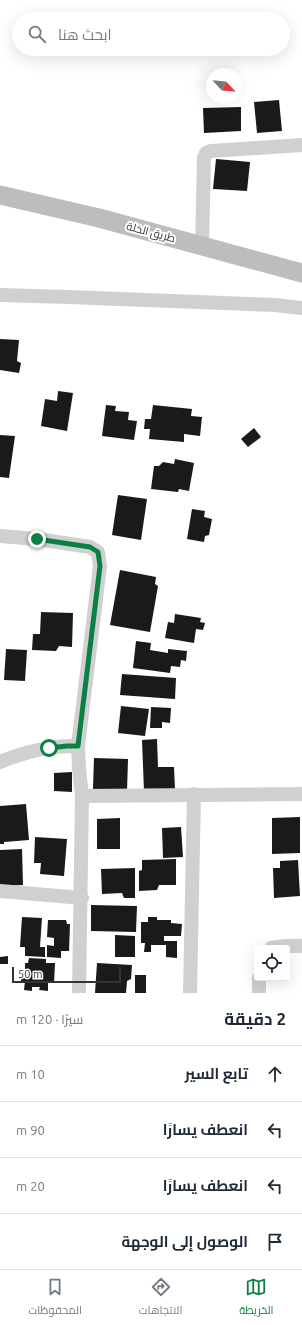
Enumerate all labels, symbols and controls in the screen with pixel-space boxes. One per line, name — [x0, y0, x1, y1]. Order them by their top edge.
search box — [12, 12, 290, 56]
icon: search — [26, 23, 48, 45]
text: ابحث هنا — [58, 26, 112, 43]
north arrow — [206, 68, 242, 104]
street label: طريق الخلة — [125, 220, 177, 245]
route end — [28, 530, 46, 548]
route start — [40, 739, 58, 757]
map controls — [254, 945, 290, 981]
button: locate — [254, 945, 290, 981]
scale bar — [12, 965, 121, 984]
text: 50 m — [18, 968, 42, 980]
text: 2 دقيقة — [224, 1009, 286, 1028]
text: سيرًا · 120 m — [16, 1012, 83, 1026]
icon: ahead — [264, 1063, 286, 1085]
text: تابع السير — [185, 1065, 248, 1082]
text: 10 m — [16, 1067, 45, 1081]
icon: left — [264, 1119, 286, 1141]
text: انعطف يسارًا — [163, 1121, 248, 1138]
text: 90 m — [16, 1123, 45, 1137]
icon: left — [264, 1175, 286, 1197]
text: انعطف يسارًا — [163, 1177, 248, 1194]
text: 20 m — [16, 1179, 45, 1193]
icon: arrive — [264, 1231, 286, 1253]
text: الوصول إلى الوجهة — [121, 1233, 248, 1250]
tab: المحفوظات — [28, 1276, 82, 1320]
tab: الاتجاهات — [139, 1276, 182, 1320]
tab: الخريطة — [239, 1276, 274, 1320]

